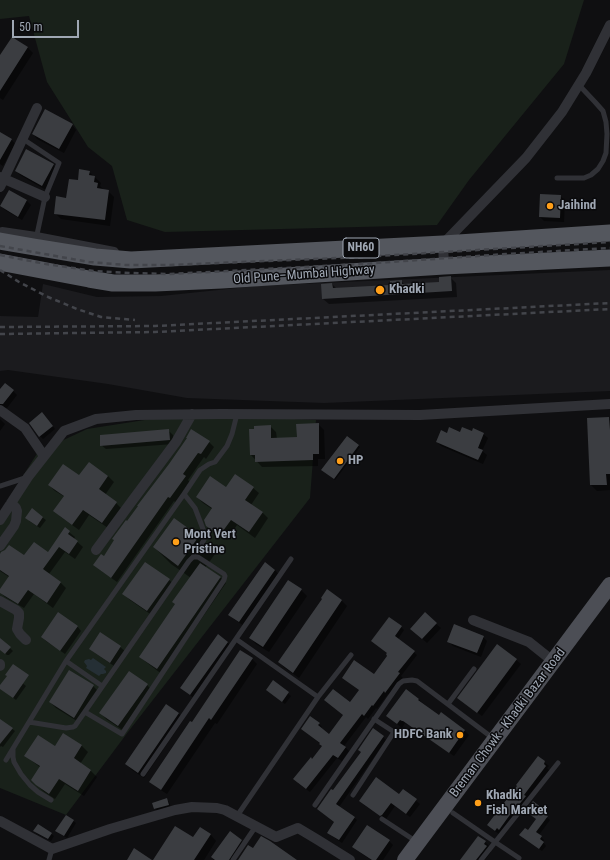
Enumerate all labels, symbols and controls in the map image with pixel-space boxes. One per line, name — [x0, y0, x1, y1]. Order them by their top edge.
scale bar — [14, 12, 81, 38]
text: 50 m — [19, 20, 43, 34]
place label: Jaihind — [558, 198, 596, 214]
marker: Jaihind — [545, 201, 555, 211]
road number: NH60 — [343, 238, 379, 258]
street label: Old Pune–Mumbai Highway — [233, 262, 375, 288]
place label: Khadki — [389, 282, 425, 298]
marker: Khadki — [374, 284, 386, 296]
place label: HP — [348, 453, 363, 469]
marker: HP — [335, 456, 345, 466]
place label: Mont Vert Pristine — [184, 527, 236, 558]
marker: Mont Vert Pristine — [171, 537, 181, 547]
street label: Breman Chowk - Khadki Bazar Road — [447, 646, 569, 800]
place label: HDFC Bank — [394, 727, 452, 743]
marker: HDFC Bank — [455, 730, 465, 740]
place label: Khadki Fish Market — [486, 788, 547, 819]
marker: Khadki Fish Market — [473, 798, 483, 808]

